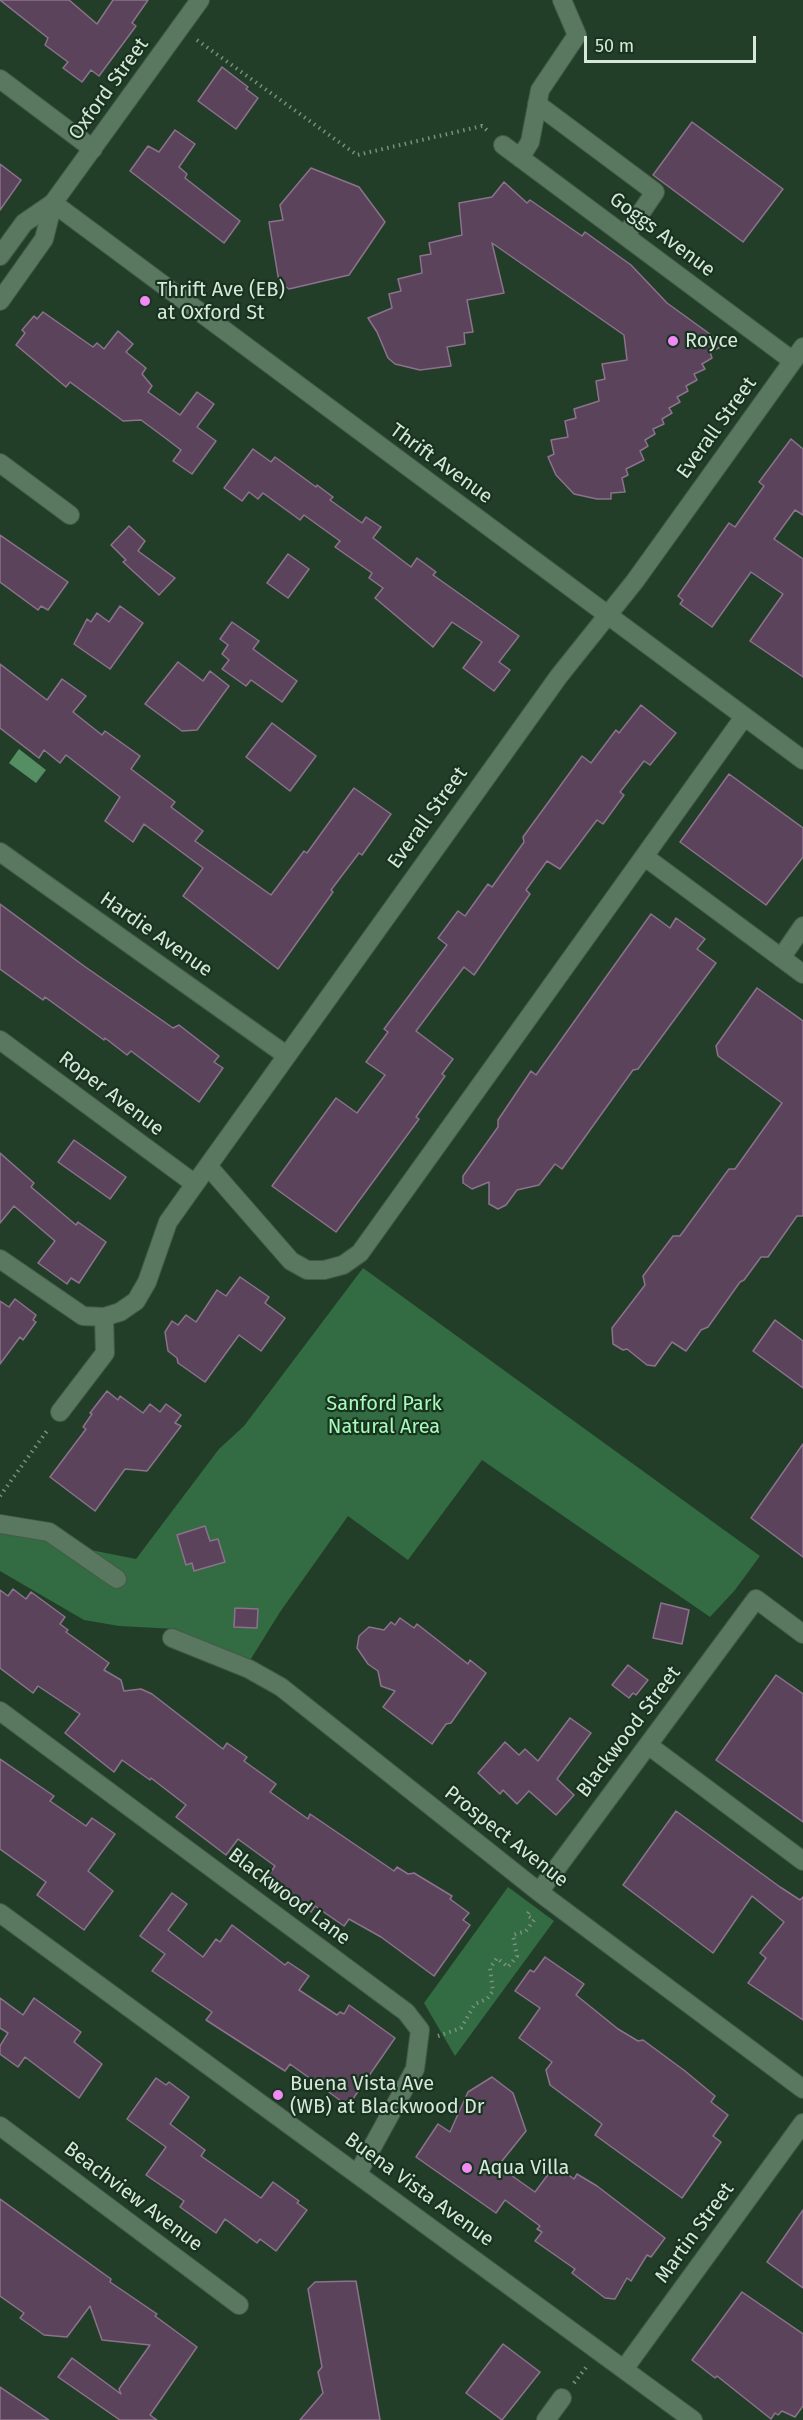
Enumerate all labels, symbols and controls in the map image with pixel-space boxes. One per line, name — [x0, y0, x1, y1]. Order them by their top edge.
scale bar — [587, 24, 760, 62]
street label: Oxford Street — [64, 33, 154, 145]
text: 50 m — [595, 35, 634, 57]
street label: Goggs Avenue — [604, 188, 720, 282]
place label: Thrift Ave (EB) at Oxford St — [157, 278, 285, 325]
marker: Thrift Ave (EB) at Oxford St — [138, 294, 152, 308]
place label: Royce — [685, 329, 738, 353]
marker: Royce — [666, 334, 680, 348]
street label: Everall Street — [672, 372, 762, 484]
street label: Thrift Avenue — [385, 419, 497, 509]
street label: Everall Street — [383, 762, 473, 874]
street label: Hardie Avenue — [95, 887, 217, 983]
street label: Roper Avenue — [54, 1047, 168, 1141]
park label: Sanford Park Natural Area — [326, 1392, 442, 1439]
street label: Blackwood Street — [572, 1662, 686, 1802]
street label: Prospect Avenue — [439, 1781, 573, 1893]
street label: Blackwood Lane — [223, 1843, 355, 1951]
place label: Buena Vista Ave (WB) at Blackwood Dr — [290, 2072, 484, 2119]
marker: Buena Vista Ave (WB) at Blackwood Dr — [271, 2088, 285, 2102]
street label: Buena Vista Avenue — [340, 2128, 498, 2252]
street label: Beachview Avenue — [59, 2137, 207, 2257]
place label: Aqua Villa — [479, 2156, 569, 2180]
marker: Aqua Villa — [460, 2161, 474, 2175]
street label: Martin Street — [651, 2178, 739, 2288]

